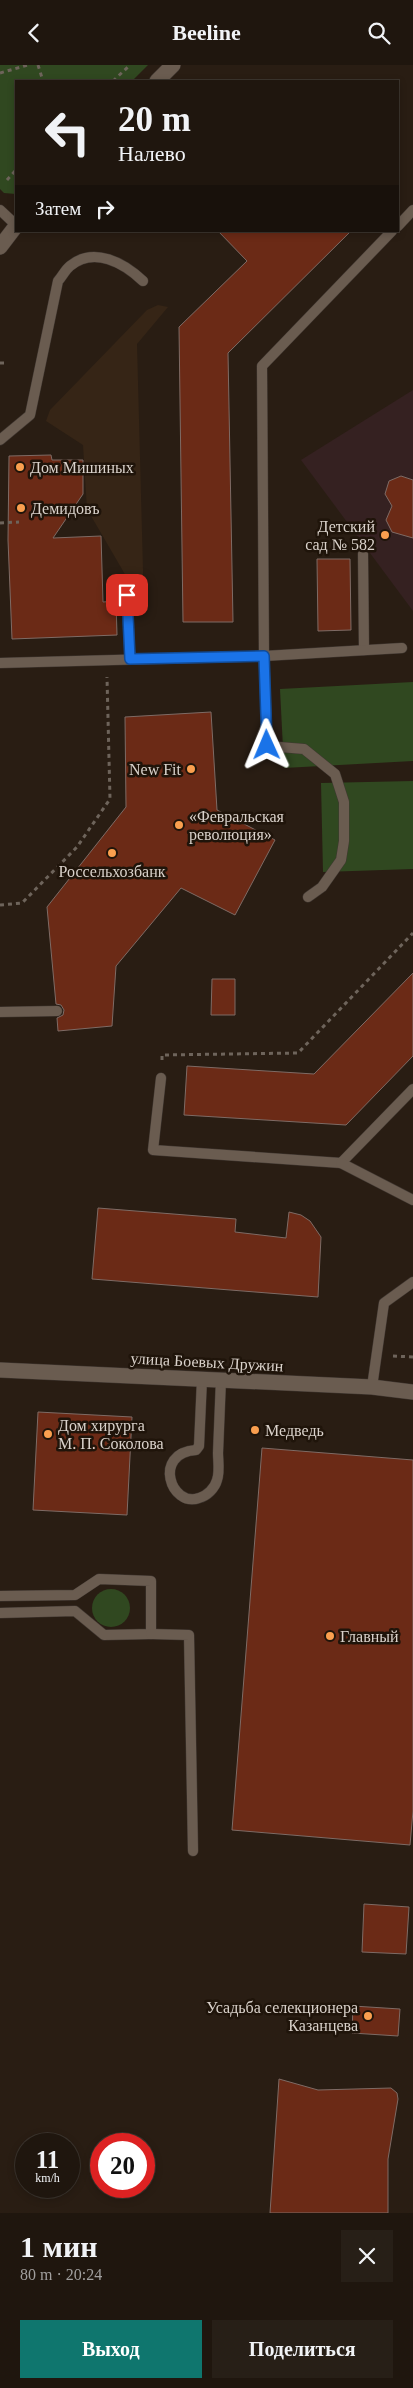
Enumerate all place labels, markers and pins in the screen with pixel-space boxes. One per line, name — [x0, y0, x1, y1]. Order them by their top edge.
place label: Дом Мишиных — [30, 459, 134, 477]
marker: Дом Мишиных — [14, 461, 26, 473]
place label: Демидовъ — [31, 500, 99, 518]
marker: Демидовъ — [15, 502, 27, 514]
place label: Детский сад № 582 — [305, 518, 375, 554]
marker: Детский сад № 582 — [379, 529, 391, 541]
pin — [106, 574, 148, 616]
place label: New Fit — [129, 761, 182, 778]
marker: New Fit — [185, 763, 197, 775]
place label: «Февральская революция» — [189, 808, 285, 844]
marker: «Февральская революция» — [173, 819, 185, 831]
marker: Россельхозбанк — [106, 847, 118, 859]
place label: Россельхозбанк — [59, 863, 166, 880]
place label: Дом хирурга М. П. Соколова — [58, 1417, 164, 1452]
place label: Медведь — [265, 1422, 324, 1440]
marker: Медведь — [249, 1424, 261, 1436]
marker: Дом хирурга М. П. Соколова — [42, 1428, 54, 1440]
place label: Главный — [340, 1628, 399, 1645]
marker: Главный — [324, 1630, 336, 1642]
place label: Усадьба селекционера Казанцева — [206, 1999, 358, 2035]
marker: Усадьба селекционера Казанцева — [362, 2010, 374, 2022]

